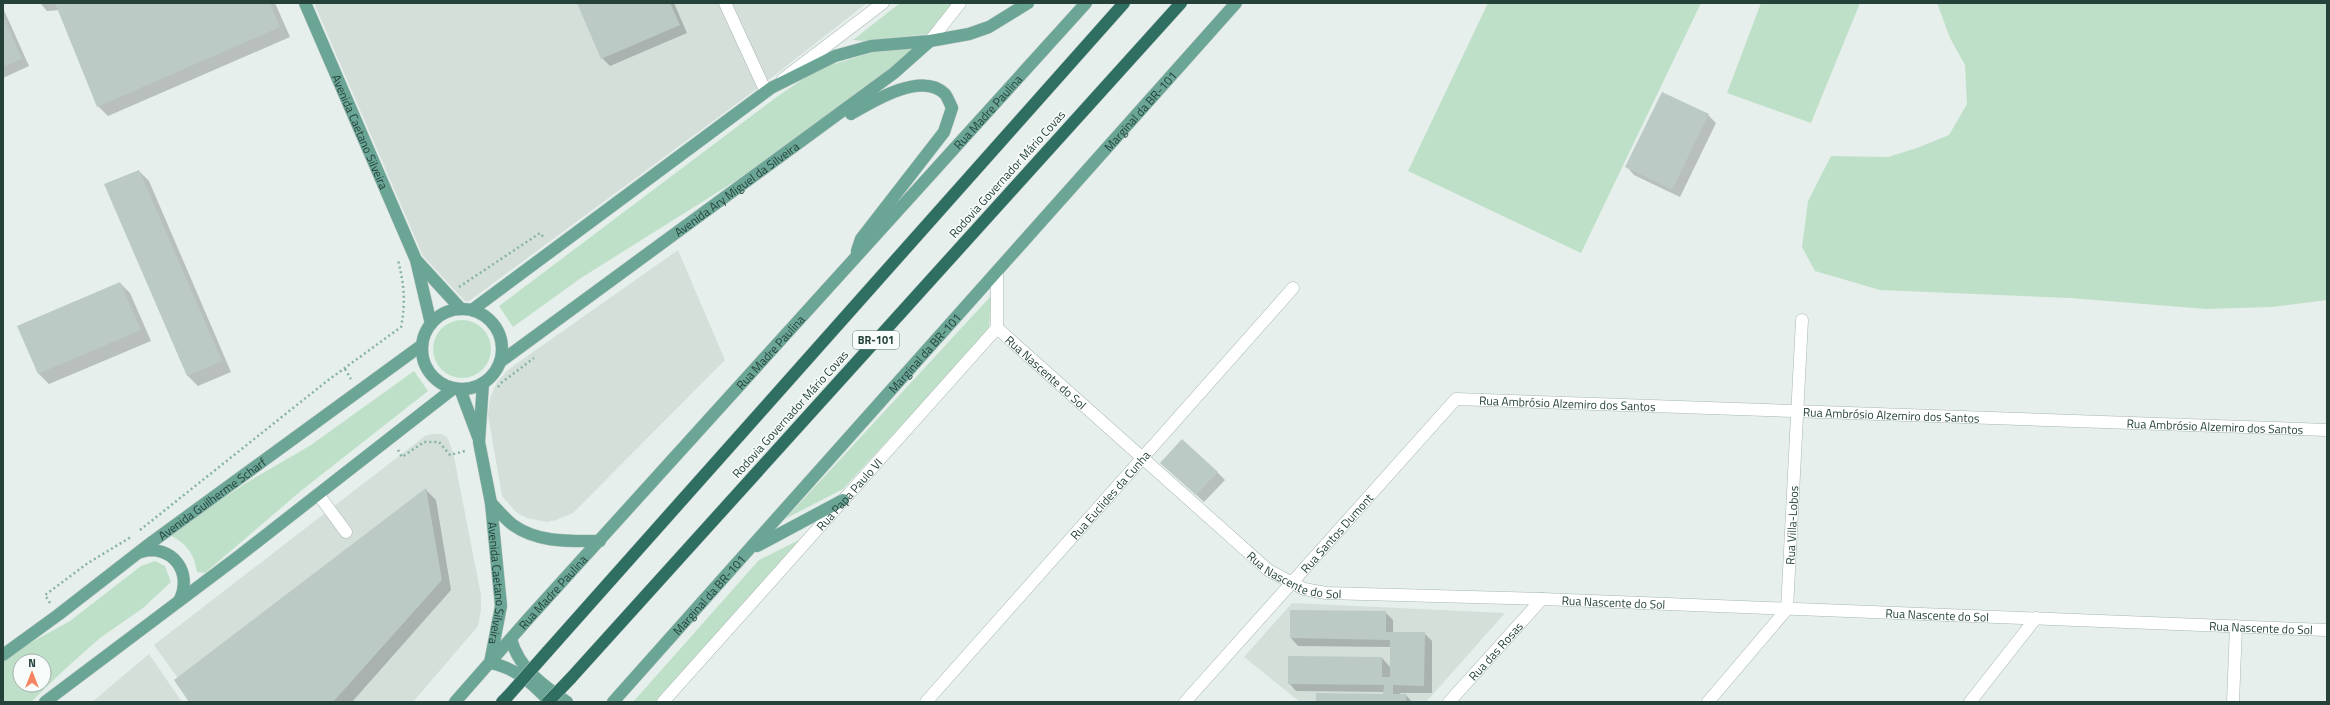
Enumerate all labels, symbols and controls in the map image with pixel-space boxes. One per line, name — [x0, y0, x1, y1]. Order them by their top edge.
street label: Marginal da BR-101 — [1099, 66, 1181, 155]
street label: Rua Madre Paulina — [949, 70, 1026, 153]
street label: Avenida Caetano Silveira — [327, 71, 394, 192]
street label: Rodovia Governador Mário Covas — [944, 105, 1070, 242]
street label: Avenida Ary Miguel da Silveira — [670, 136, 803, 241]
street label: Marginal da BR-101 — [883, 308, 965, 397]
street label: Rua Madre Paulina — [731, 310, 809, 393]
street label: Rua Nascente do Sol — [1001, 330, 1091, 414]
road number: BR-101 — [853, 331, 899, 349]
street label: Rodovia Governador Mário Covas — [727, 345, 853, 482]
street label: Rua Ambrósio Alzemiro dos Santos — [1479, 390, 1656, 416]
street label: Rua Ambrósio Alzemiro dos Santos — [1803, 402, 1980, 427]
street label: Rua Ambrósio Alzemiro dos Santos — [2126, 413, 2304, 439]
street label: Rua Euclides da Cunha — [1065, 446, 1154, 543]
street label: Avenida Guilherme Scharf — [154, 452, 270, 544]
street label: Rua Papa Paulo VI — [811, 453, 886, 534]
street label: Rua Villa-Lobos — [1780, 485, 1803, 565]
street label: Rua Santos Dumont — [1295, 488, 1378, 577]
street label: Avenida Caetano Silveira — [483, 521, 510, 646]
street label: Rua Nascente do Sol — [1243, 546, 1342, 603]
street label: Rua Madre Paulina — [514, 550, 591, 634]
street label: Marginal da BR-101 — [668, 550, 750, 639]
street label: Rua Nascente do Sol — [1561, 590, 1666, 613]
street label: Rua Nascente do Sol — [1885, 603, 1989, 626]
street label: Rua Nascente do Sol — [2209, 616, 2313, 639]
street label: Rua das Rosas — [1463, 617, 1527, 685]
north arrow — [12, 653, 52, 693]
text: N — [28, 655, 36, 671]

